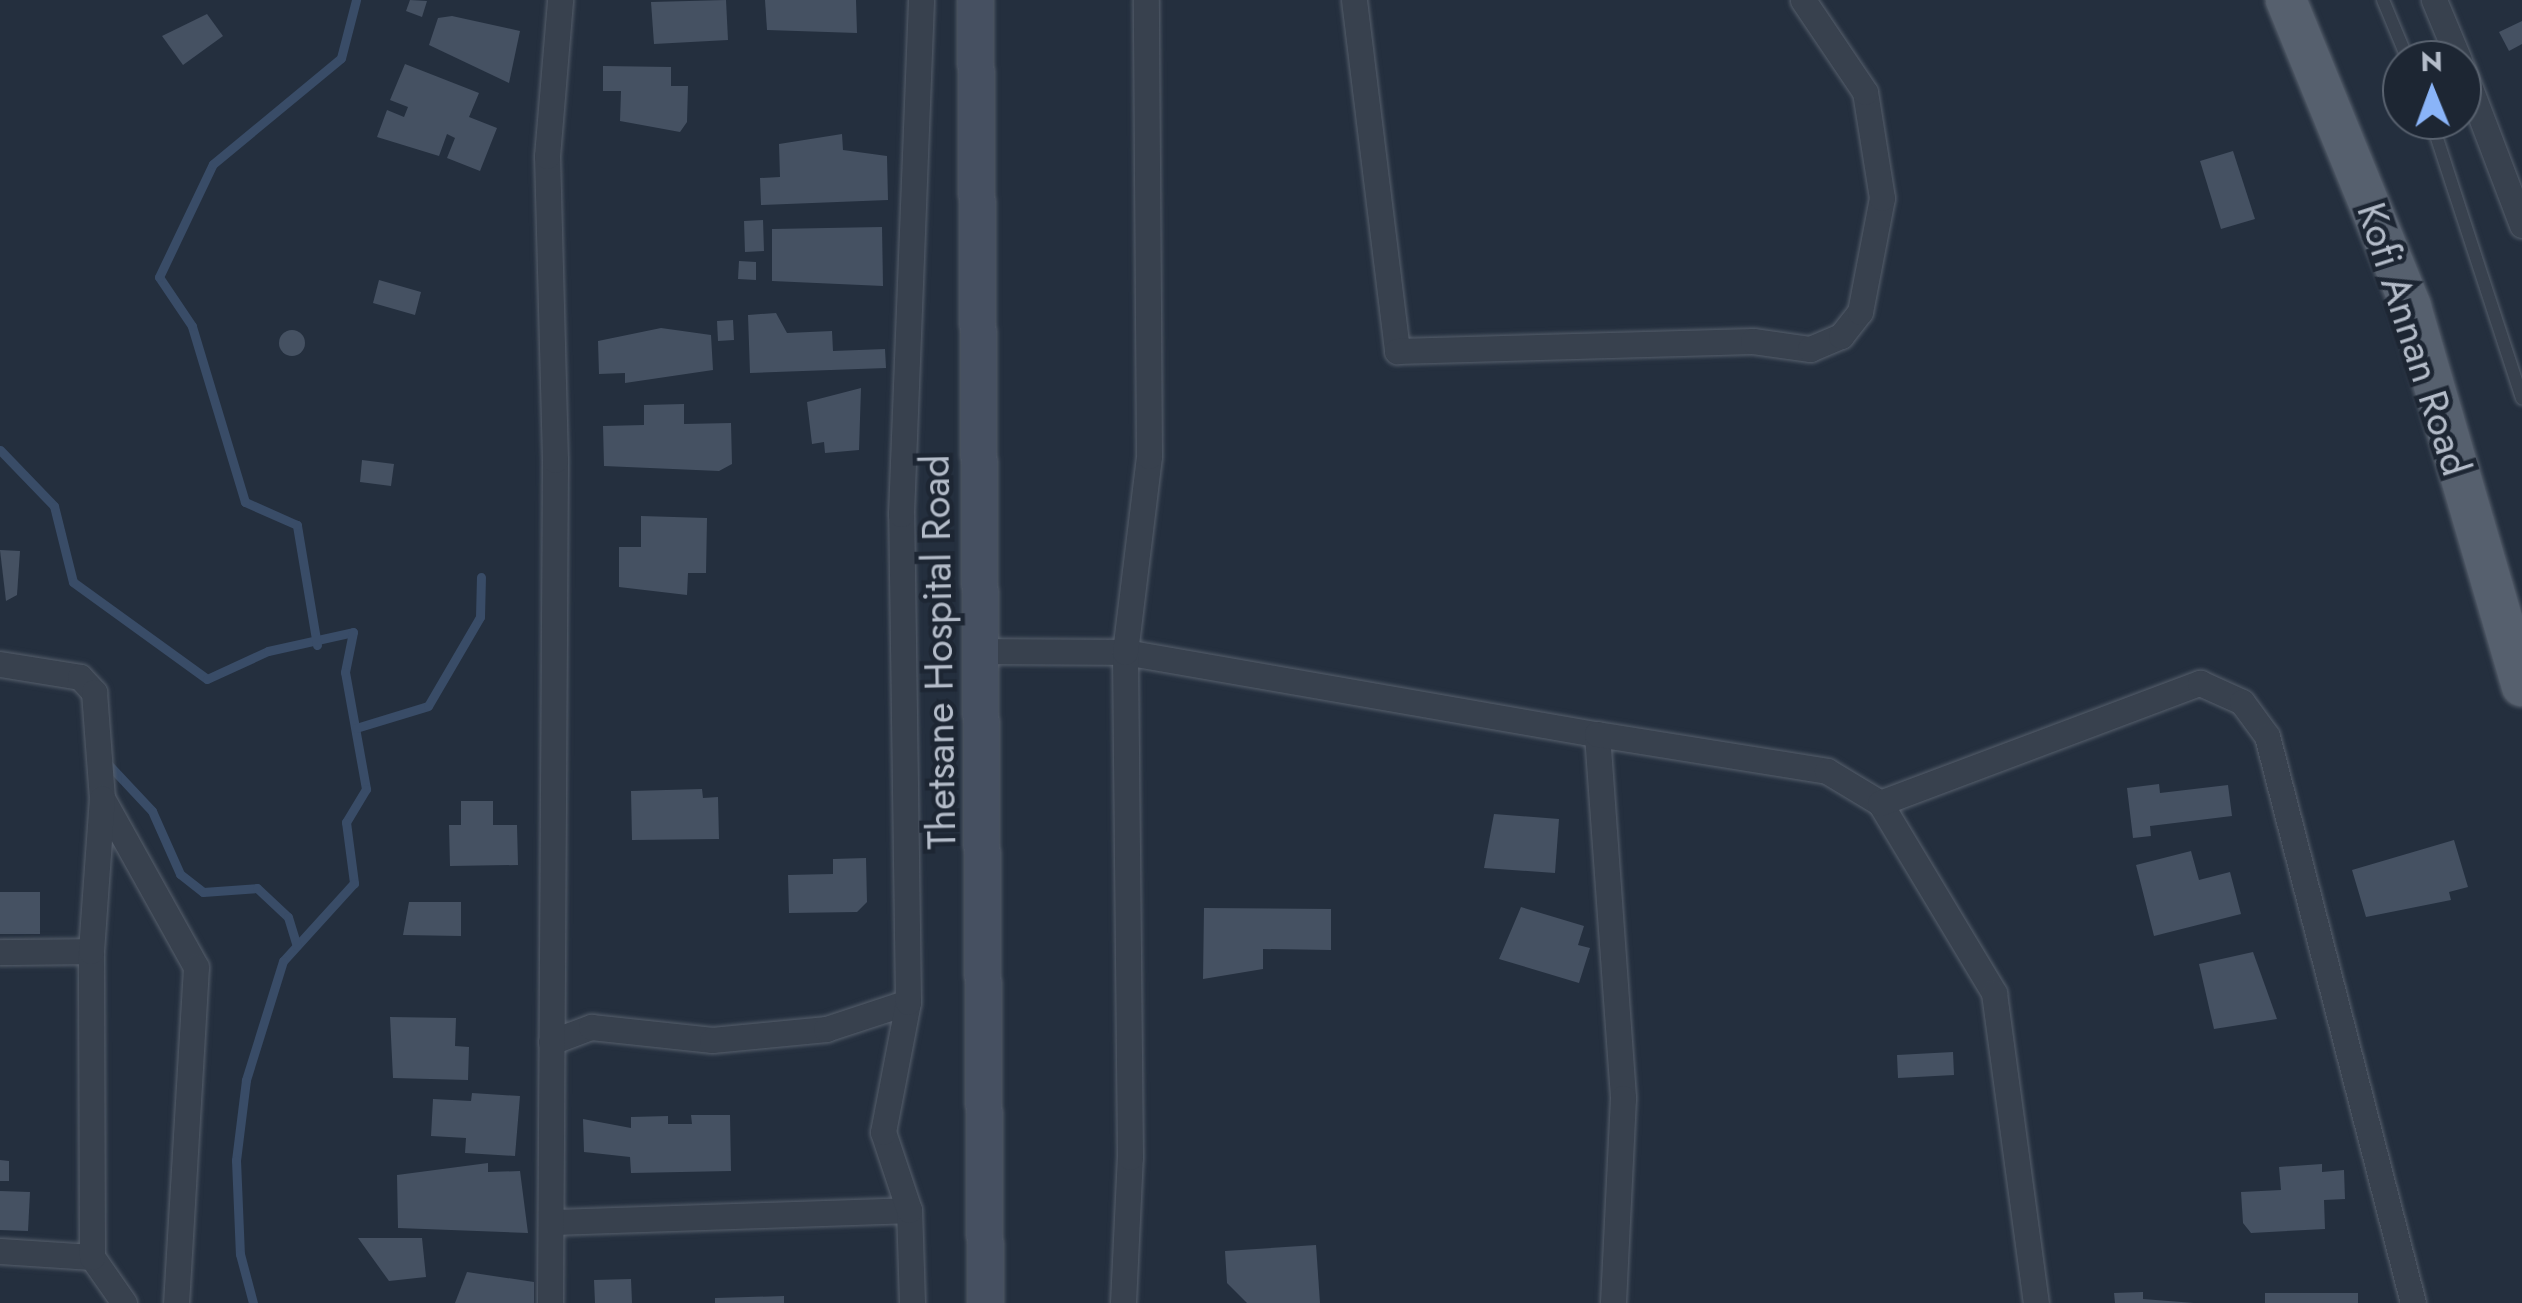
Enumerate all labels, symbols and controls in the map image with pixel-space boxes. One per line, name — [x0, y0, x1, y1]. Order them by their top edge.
north arrow — [2382, 40, 2482, 140]
text: N — [2420, 41, 2443, 82]
street label: Kofi Annan Road — [2347, 197, 2481, 481]
street label: Thetsane Hospital Road — [911, 454, 965, 850]

